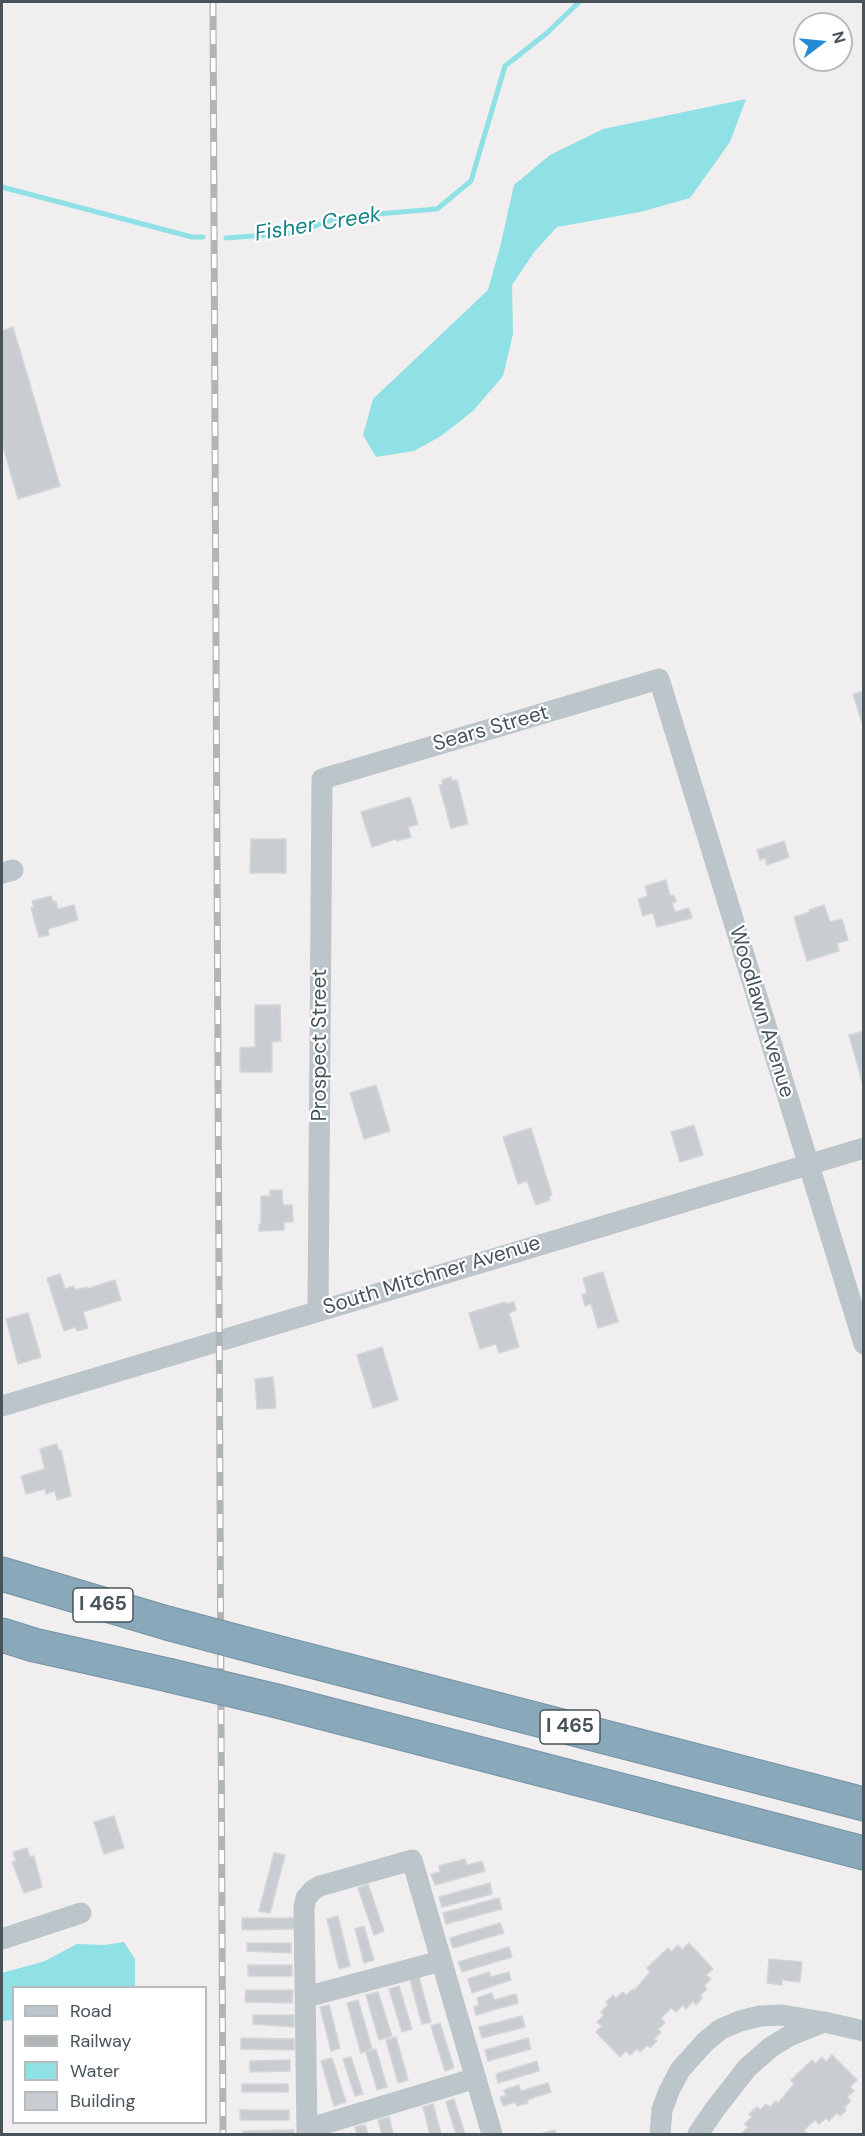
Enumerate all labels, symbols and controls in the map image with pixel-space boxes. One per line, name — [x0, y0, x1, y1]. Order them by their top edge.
north arrow — [793, 12, 853, 72]
text: N — [827, 29, 851, 46]
water label: Fisher Creek — [253, 202, 383, 248]
street label: Sears Street — [430, 700, 552, 758]
street label: Woodlawn Avenue — [723, 923, 799, 1101]
street label: Prospect Street — [307, 969, 333, 1121]
street label: South Mitchner Avenue — [320, 1231, 544, 1321]
road number: I 465 — [73, 1588, 133, 1622]
road number: I 465 — [540, 1710, 600, 1744]
legend — [12, 1986, 207, 2124]
text: Road — [70, 1999, 112, 2023]
text: Railway — [70, 2029, 132, 2053]
text: Water — [70, 2059, 120, 2083]
text: Building — [70, 2089, 135, 2113]

